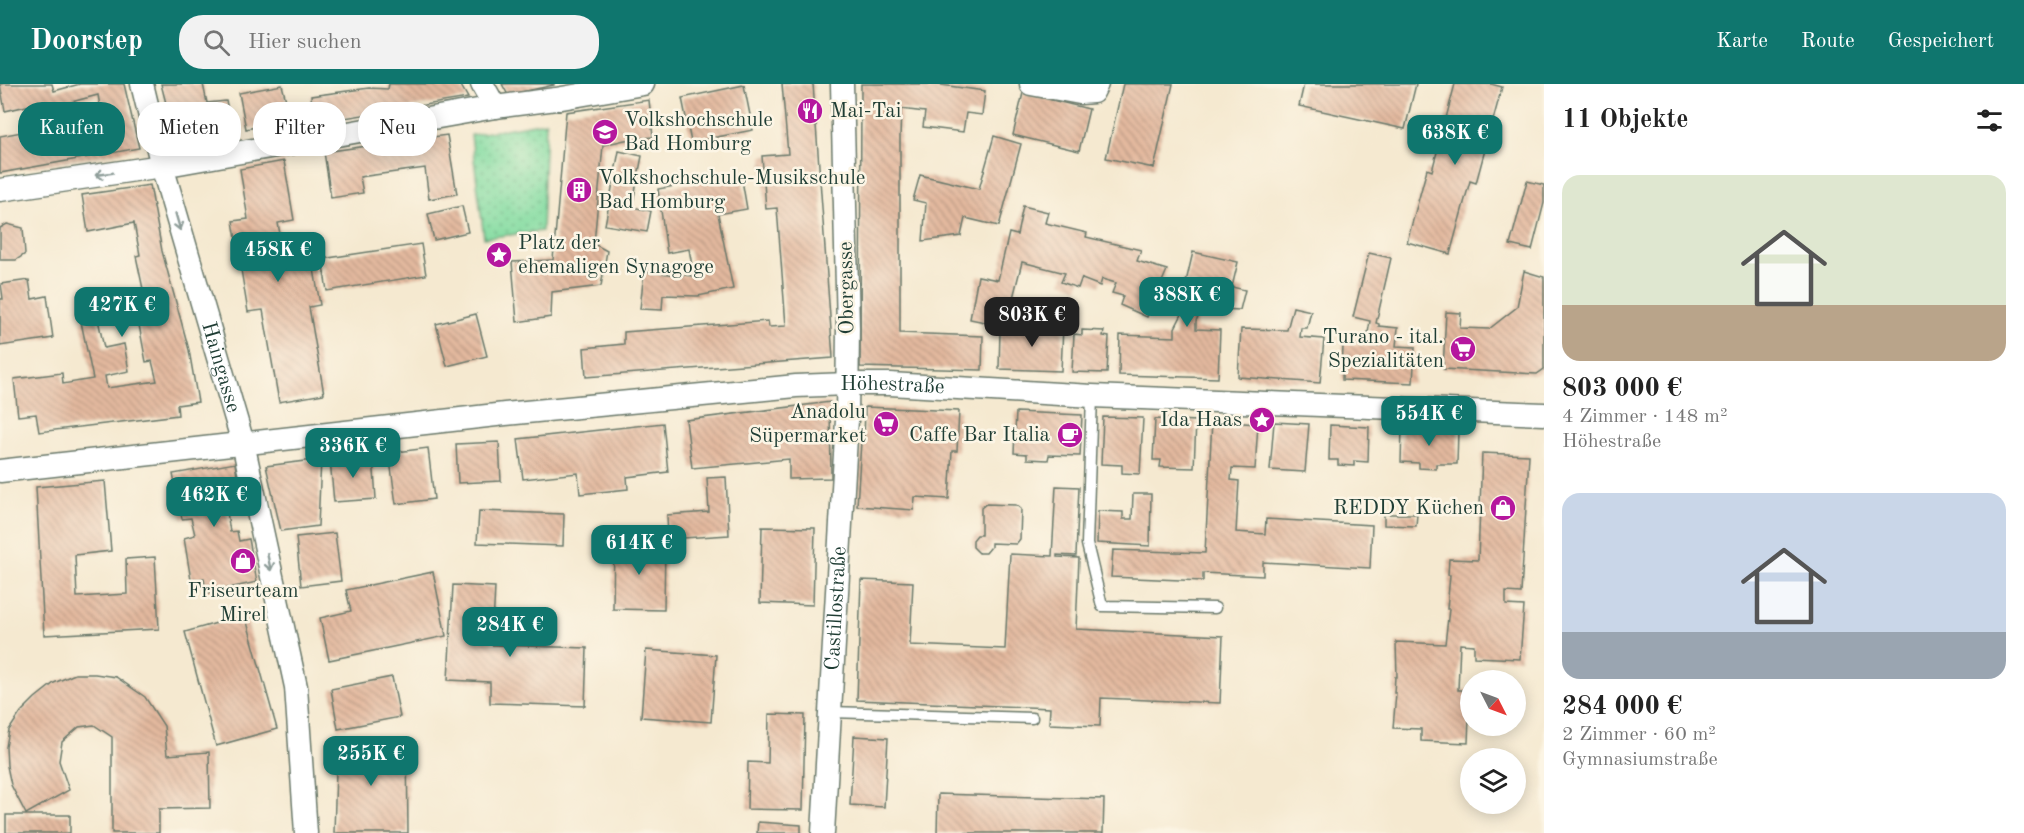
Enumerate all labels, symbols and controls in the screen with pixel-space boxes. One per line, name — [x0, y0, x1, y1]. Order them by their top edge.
search box — [179, 15, 599, 69]
icon: search — [200, 26, 233, 59]
text: Doorstep — [30, 28, 143, 56]
text: Hier suchen — [248, 31, 362, 53]
text: Karte — [1716, 31, 1768, 52]
text: Route — [1801, 31, 1855, 52]
text: Gespeichert — [1888, 31, 1994, 52]
restaurant icon: Mai-Tai — [795, 96, 825, 126]
place label: Mai-Tai — [830, 101, 901, 122]
chip: Kaufen — [18, 102, 125, 156]
chip: Mieten — [137, 102, 241, 156]
chip: Filter — [253, 102, 346, 156]
chip: Neu — [358, 102, 437, 156]
icon: filters — [1973, 104, 2006, 137]
text: 11 Objekte — [1562, 107, 1689, 133]
place label: Volkshochschule Bad Homburg — [624, 110, 773, 155]
pin: 638K € — [1406, 115, 1504, 166]
school or university icon: Volkshochschule Bad Homburg — [590, 117, 620, 147]
text: 638K € — [1421, 124, 1489, 144]
place label: Volkshochschule-Musikschule Bad Homburg — [598, 168, 866, 213]
one-way arrow — [95, 169, 114, 180]
building icon: Volkshochschule-Musikschule Bad Homburg — [564, 175, 594, 205]
one-way arrow — [173, 212, 184, 231]
icon: home — [1730, 214, 1838, 322]
pin: 458K € — [229, 232, 327, 283]
place label: Platz der ehemaligen Synagoge — [518, 233, 714, 278]
place icon: Platz der ehemaligen Synagoge — [484, 240, 514, 270]
text: 458K € — [244, 241, 312, 261]
street label: Obergasse — [836, 241, 858, 335]
pin: 388K € — [1138, 277, 1236, 328]
text: 388K € — [1153, 286, 1221, 306]
pin: 427K € — [73, 287, 171, 338]
text: 427K € — [88, 296, 156, 316]
pin: 803K € — [983, 297, 1081, 348]
text: 803K € — [998, 306, 1066, 326]
street label: Haingasse — [198, 319, 244, 415]
place label: Turano - ital. Spezialitäten — [1323, 327, 1444, 372]
supermarket icon: Turano - ital. Spezialitäten — [1448, 334, 1478, 364]
street label: Höhestraße — [840, 373, 945, 398]
text: 803 000 € — [1562, 376, 1682, 402]
pin: 554K € — [1380, 396, 1478, 447]
place label: Anadolu Süpermarket — [749, 402, 866, 447]
place icon: Ida Haas — [1247, 405, 1277, 435]
text: 554K € — [1395, 405, 1463, 425]
text: 4 Zimmer · 148 m² — [1562, 407, 1727, 427]
supermarket icon: Anadolu Süpermarket — [871, 409, 901, 439]
place label: Ida Haas — [1160, 410, 1242, 431]
cafe icon: Caffe Bar Italia — [1055, 420, 1085, 450]
place label: Caffe Bar Italia — [909, 425, 1050, 446]
pin: 336K € — [304, 428, 402, 479]
text: Höhestraße — [1562, 432, 1661, 452]
text: 336K € — [319, 437, 387, 457]
pin: 462K € — [165, 477, 263, 528]
text: 462K € — [180, 486, 248, 506]
shop icon: REDDY Küchen — [1488, 493, 1518, 523]
place label: REDDY Küchen — [1333, 498, 1484, 519]
pin: 614K € — [590, 525, 688, 576]
icon: home — [1730, 532, 1838, 640]
text: 614K € — [605, 534, 673, 554]
shop icon: Friseurteam Mirel — [228, 546, 258, 576]
street label: Castillostraße — [822, 546, 850, 671]
one-way arrow — [263, 552, 275, 571]
place label: Friseurteam Mirel — [187, 581, 299, 626]
pin: 284K € — [461, 607, 559, 658]
text: 284K € — [476, 616, 544, 636]
north arrow — [1460, 670, 1526, 736]
map controls — [1460, 670, 1526, 814]
text: 284 000 € — [1562, 694, 1682, 720]
text: 2 Zimmer · 60 m² — [1562, 725, 1716, 745]
pin: 255K € — [322, 736, 420, 787]
text: 255K € — [337, 745, 405, 765]
button: layers — [1460, 748, 1526, 814]
text: Gymnasiumstraße — [1562, 750, 1718, 770]

